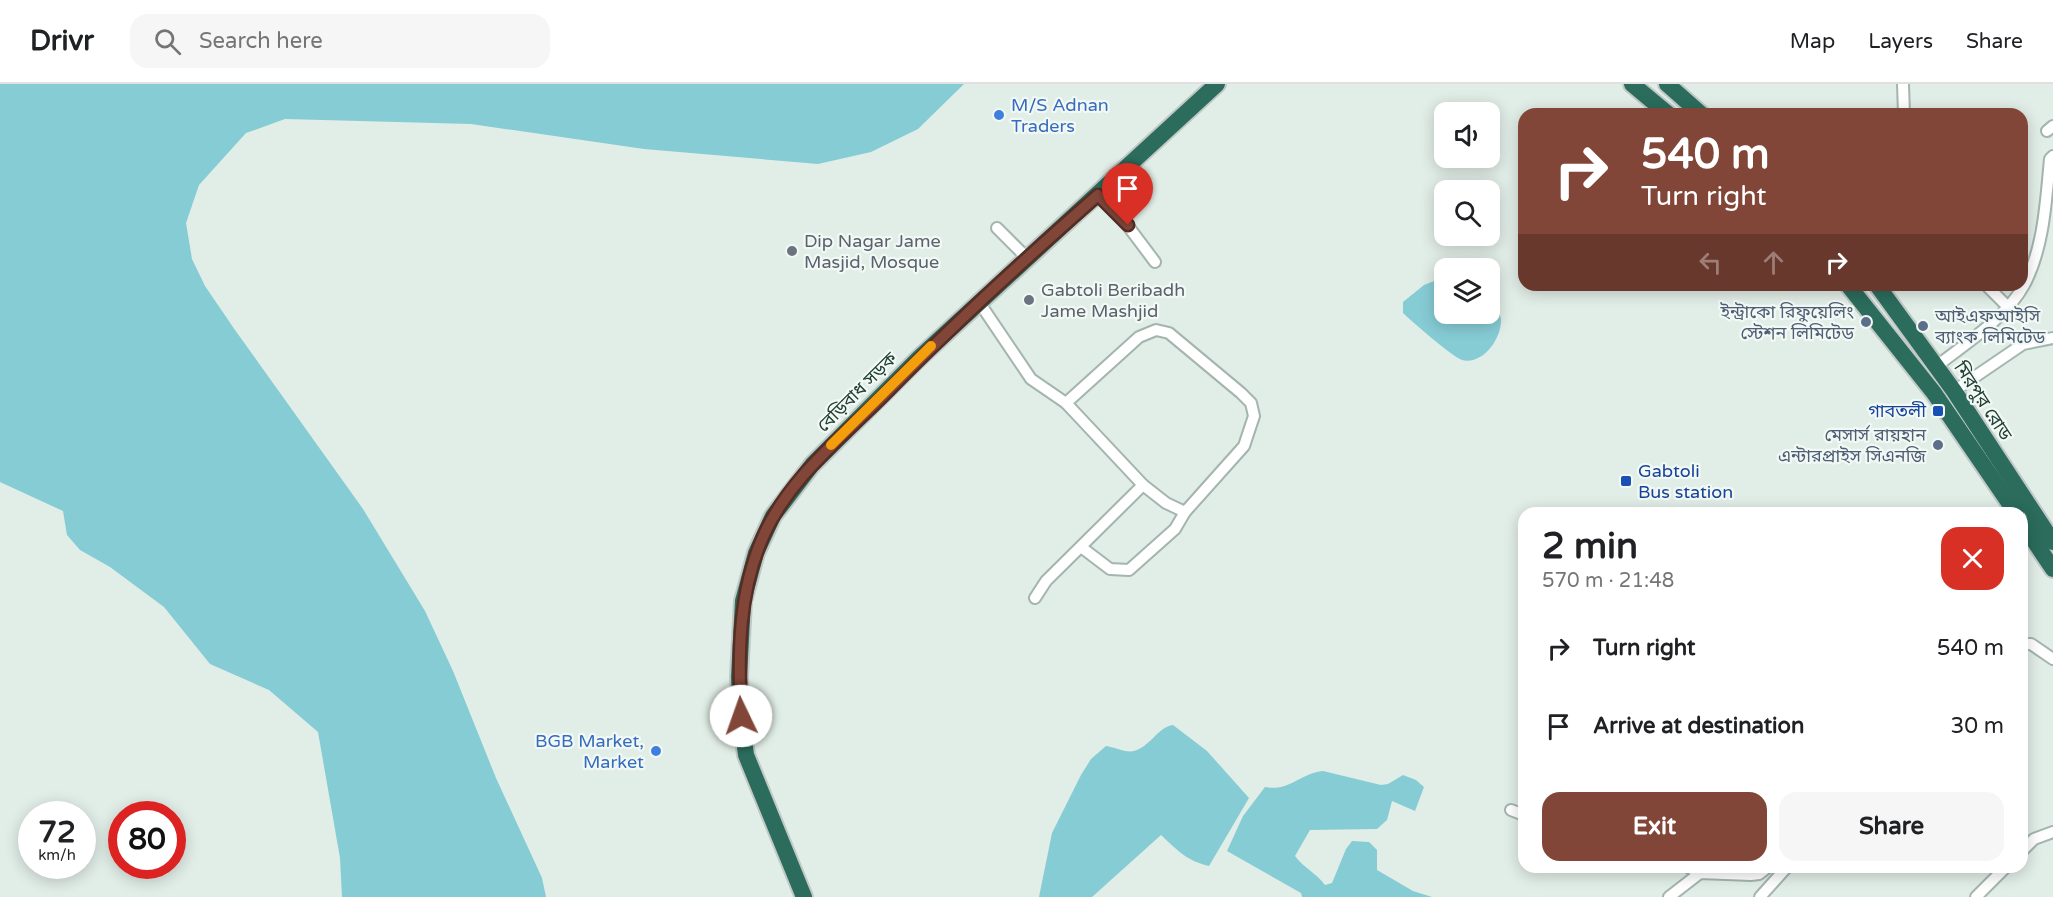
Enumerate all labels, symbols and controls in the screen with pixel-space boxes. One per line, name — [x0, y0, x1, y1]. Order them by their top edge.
search box — [130, 14, 550, 68]
text: Drivr — [30, 24, 94, 58]
icon: search — [151, 25, 184, 58]
text: Search here — [199, 28, 323, 54]
text: Map — [1790, 29, 1835, 54]
text: Layers — [1868, 29, 1933, 54]
text: Share — [1966, 29, 2023, 54]
place label: M/S Adnan Traders — [1011, 94, 1109, 137]
map controls — [1434, 102, 1500, 324]
button: sound — [1434, 102, 1500, 168]
marker: M/S Adnan Traders — [992, 108, 1006, 122]
text: 540 m — [1641, 129, 1770, 180]
icon: right — [1542, 132, 1620, 210]
pin — [1102, 163, 1153, 225]
icon: arrive — [1111, 172, 1144, 205]
button: search — [1434, 180, 1500, 246]
text: Turn right — [1641, 180, 1767, 213]
place label: Dip Nagar Jame Masjid, Mosque — [804, 230, 941, 273]
marker: Dip Nagar Jame Masjid, Mosque — [785, 244, 799, 258]
icon: left — [1694, 246, 1727, 279]
icon: ahead — [1757, 246, 1790, 279]
icon: right — [1820, 246, 1853, 279]
button: layers — [1434, 258, 1500, 324]
place label: Gabtoli Beribadh Jame Mashjid — [1041, 279, 1185, 322]
marker: Gabtoli Beribadh Jame Mashjid — [1022, 293, 1036, 307]
place label: ইন্ট্রাকো রিফুয়েলিং স্টেশন লিমিটেড — [1720, 301, 1854, 344]
place label: আইএফআইসি ব্যাংক লিমিটেড — [1934, 305, 2046, 348]
marker: ইন্ট্রাকো রিফুয়েলিং স্টেশন লিমিটেড — [1859, 315, 1873, 329]
marker: আইএফআইসি ব্যাংক লিমিটেড — [1916, 319, 1930, 333]
street label: বেড়িবাধ সড়ক — [812, 347, 902, 437]
street label: মিরপুর রোড — [1949, 357, 2017, 445]
place label: গাবতলী — [1868, 400, 1926, 422]
marker: গাবতলী — [1931, 404, 1945, 418]
place label: মেসার্স রায়হান এন্টারপ্রাইস সিএনজি — [1778, 424, 1927, 467]
marker: মেসার্স রায়হান এন্টারপ্রাইস সিএনজি — [1931, 438, 1945, 452]
place label: Gabtoli Bus station — [1638, 460, 1733, 503]
marker: Gabtoli Bus station — [1619, 474, 1633, 488]
text: 2 min — [1542, 525, 1638, 568]
button: close — [1941, 527, 2004, 590]
text: 570 m · 21:48 — [1542, 569, 1674, 593]
icon: right — [1542, 632, 1575, 665]
text: Turn right — [1593, 635, 1695, 661]
text: 540 m — [1937, 635, 2004, 661]
position arrow — [709, 684, 773, 748]
icon: arrive — [1542, 710, 1575, 743]
text: Arrive at destination — [1593, 713, 1804, 739]
text: 30 m — [1950, 713, 2004, 739]
place label: BGB Market, Market — [535, 730, 644, 773]
marker: BGB Market, Market — [649, 744, 663, 758]
button: Exit — [1542, 792, 1767, 861]
button: Share — [1779, 792, 2004, 861]
speed limit sign: 80 — [108, 801, 186, 879]
text: 72 — [38, 814, 76, 851]
text: km/h — [38, 846, 76, 864]

